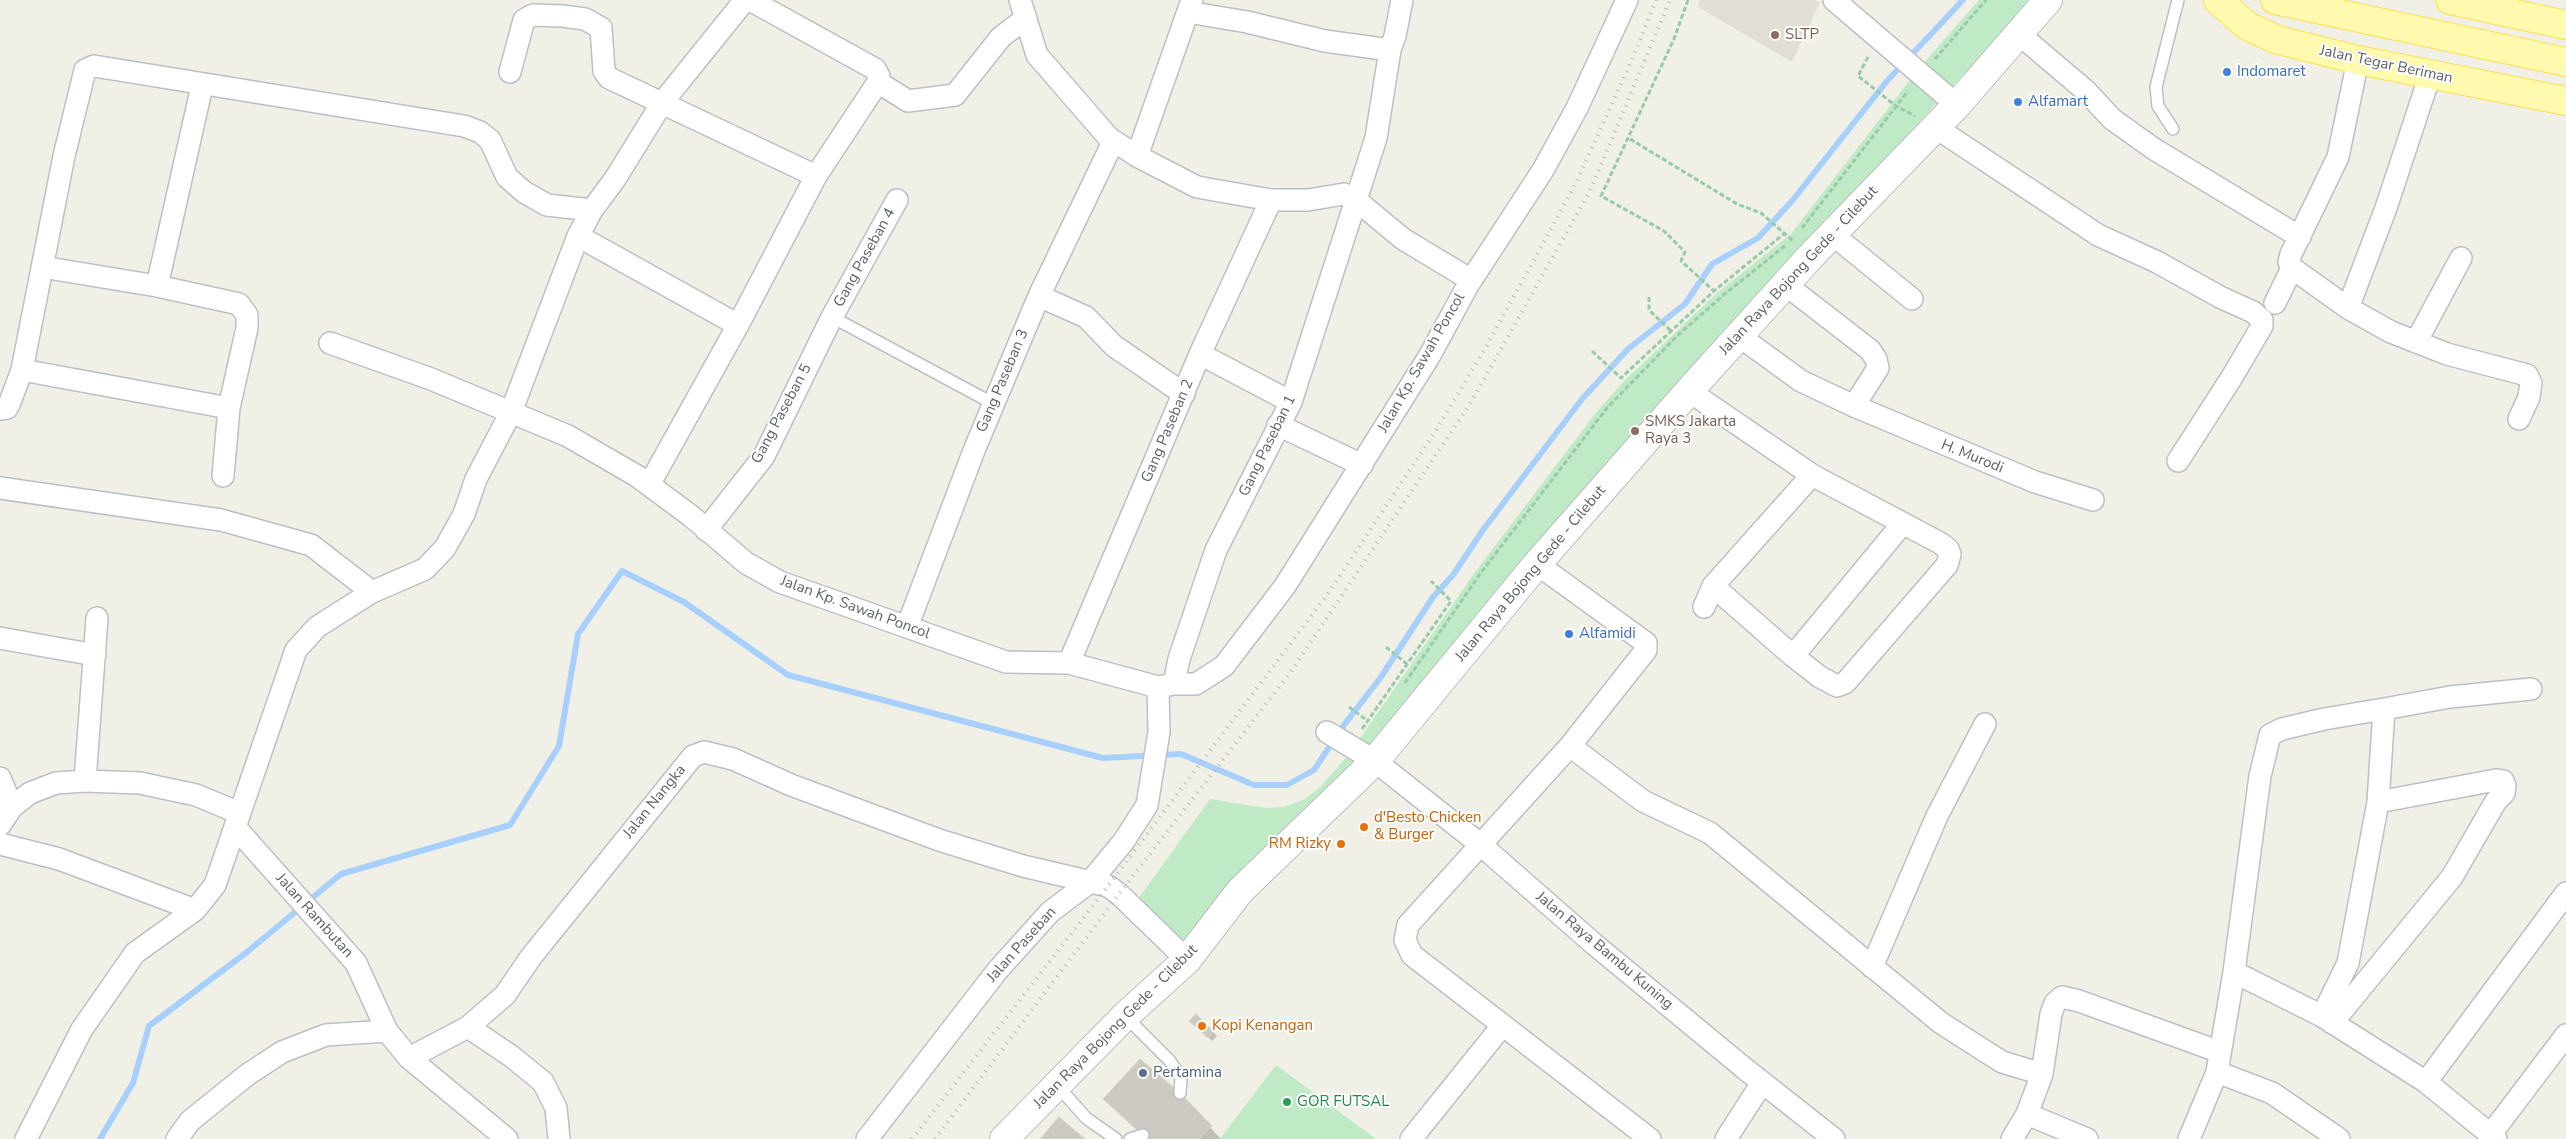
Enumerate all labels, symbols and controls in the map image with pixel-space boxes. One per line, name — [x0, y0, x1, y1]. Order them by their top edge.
place label: SLTP — [1785, 26, 1819, 44]
marker: SLTP — [1769, 29, 1781, 41]
street label: Jalan Tegar Beriman — [2318, 42, 2454, 88]
place label: Indomaret — [2237, 63, 2306, 81]
marker: Indomaret — [2221, 66, 2233, 78]
place label: Alfamart — [2028, 93, 2088, 111]
marker: Alfamart — [2012, 96, 2024, 108]
street label: Jalan Raya Bojong Gede - Cilebut — [1716, 183, 1882, 359]
street label: Gang Paseban 4 — [830, 205, 900, 311]
street label: Jalan Kp. Sawah Poncol — [1375, 290, 1469, 436]
street label: Gang Paseban 3 — [973, 327, 1033, 435]
street label: Gang Paseban 5 — [748, 361, 816, 467]
street label: Gang Paseban 2 — [1138, 377, 1198, 485]
street label: Gang Paseban 1 — [1236, 392, 1300, 500]
place label: SMKS Jakarta Raya 3 — [1645, 413, 1736, 448]
marker: SMKS Jakarta Raya 3 — [1629, 425, 1641, 437]
street label: H. Murodi — [1938, 436, 2006, 478]
street label: Jalan Raya Bojong Gede - Cilebut — [1452, 482, 1610, 666]
street label: Jalan Kp. Sawah Poncol — [778, 573, 932, 643]
place label: Alfamidi — [1579, 625, 1636, 643]
marker: Alfamidi — [1563, 628, 1575, 640]
street label: Jalan Nangka — [620, 762, 690, 842]
place label: d'Besto Chicken & Burger — [1374, 809, 1482, 844]
marker: d'Besto Chicken & Burger — [1358, 821, 1370, 833]
place label: RM Rizky — [1269, 835, 1331, 853]
marker: RM Rizky — [1335, 838, 1347, 850]
street label: Jalan Rambutan — [271, 870, 357, 962]
street label: Jalan Raya Bambu Kuning — [1532, 888, 1676, 1014]
street label: Jalan Paseban — [984, 904, 1060, 986]
street label: Jalan Raya Bojong Gede - Cilebut — [1030, 941, 1202, 1113]
place label: Kopi Kenangan — [1212, 1017, 1313, 1035]
marker: Kopi Kenangan — [1196, 1020, 1208, 1032]
place label: Pertamina — [1153, 1064, 1222, 1082]
marker: Pertamina — [1137, 1067, 1149, 1079]
place label: GOR FUTSAL — [1297, 1093, 1389, 1111]
marker: GOR FUTSAL — [1281, 1096, 1293, 1108]

